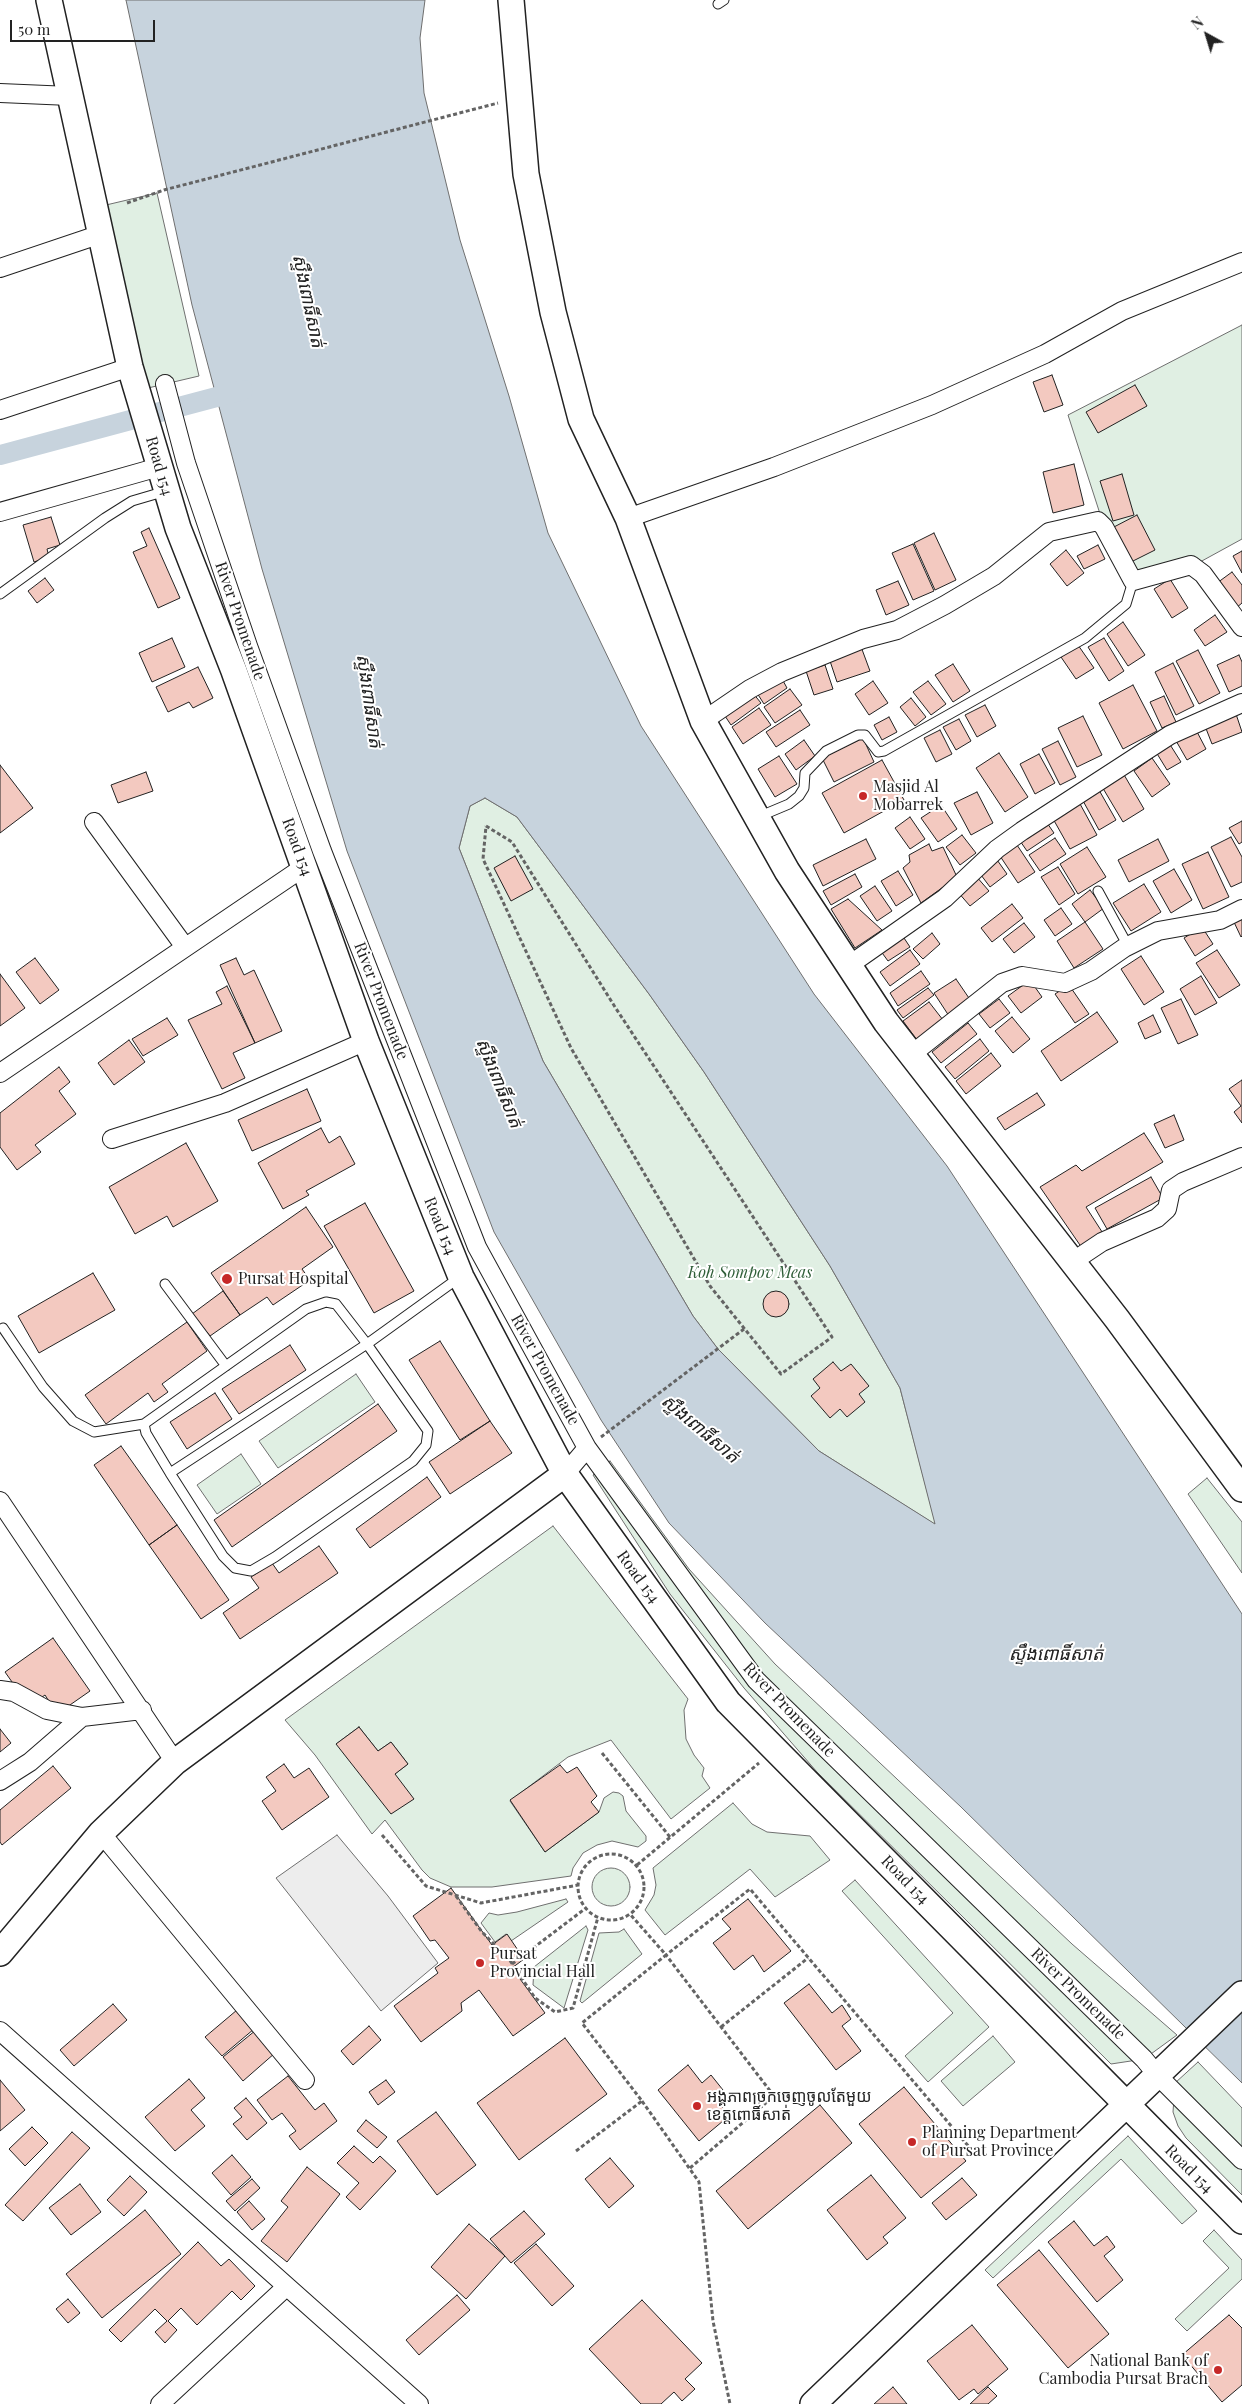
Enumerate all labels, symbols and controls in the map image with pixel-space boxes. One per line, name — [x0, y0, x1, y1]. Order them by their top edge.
scale bar — [12, 10, 158, 42]
north arrow — [1182, 10, 1232, 60]
text: N — [1187, 12, 1207, 34]
text: 50 m — [18, 19, 50, 39]
water label: ស្ទឹងពោធិ៍សាត់ — [288, 252, 328, 350]
street label: Road 154 — [141, 434, 177, 498]
street label: River Promenade — [211, 559, 269, 683]
water label: ស្ទឹងពោធិ៍សាត់ — [352, 653, 386, 749]
place label: Masjid Al Mobarrek — [873, 777, 943, 815]
marker: Masjid Al Mobarrek — [857, 790, 869, 802]
street label: Road 154 — [278, 815, 316, 879]
street label: River Promenade — [350, 940, 412, 1062]
water label: ស្ទឹងពោធិ៍សាត់ — [471, 1035, 527, 1131]
street label: Road 154 — [420, 1194, 460, 1258]
park label: Koh Sompov Meas — [688, 1263, 812, 1283]
place label: Pursat Hospital — [238, 1269, 348, 1289]
marker: Pursat Hospital — [220, 1272, 234, 1286]
street label: River Promenade — [507, 1311, 583, 1429]
water label: ស្ទឹងពោធិ៍សាត់ — [657, 1390, 743, 1468]
street label: Road 154 — [612, 1547, 664, 1607]
water label: ស្ទឹងពោធិ៍សាត់ — [1009, 1643, 1103, 1665]
street label: River Promenade — [739, 1659, 839, 1761]
street label: Road 154 — [877, 1852, 933, 1908]
place label: Pursat Provincial Hall — [490, 1944, 595, 1982]
street label: River Promenade — [1027, 1944, 1129, 2044]
marker: Pursat Provincial Hall — [474, 1957, 486, 1969]
place label: អង្គភាពច្រកចេញចូលតែមួយ ខេត្តពោធិ៍សាត់ — [707, 2087, 871, 2125]
marker: អង្គភាពច្រកចេញចូលតែមួយ ខេត្តពោធិ៍សាត់ — [691, 2100, 703, 2112]
place label: Planning Department of Pursat Province — [922, 2123, 1077, 2161]
marker: Planning Department of Pursat Province — [906, 2136, 918, 2148]
street label: Road 154 — [1161, 2141, 1217, 2197]
place label: National Bank of Cambodia Pursat Brach — [1038, 2351, 1208, 2389]
marker: National Bank of Cambodia Pursat Brach — [1212, 2364, 1224, 2376]

